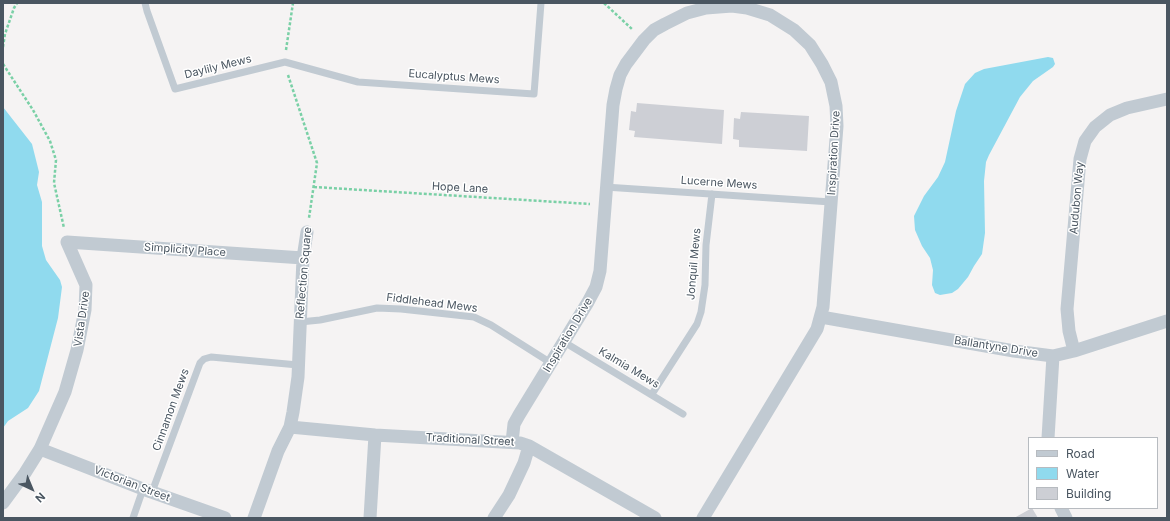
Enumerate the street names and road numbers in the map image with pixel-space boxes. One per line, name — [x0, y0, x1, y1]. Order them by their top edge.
street label: Daylily Mews — [183, 52, 253, 82]
street label: Eucalyptus Mews — [408, 67, 500, 87]
street label: Inspiration Drive — [825, 110, 843, 196]
street label: Audubon Way — [1067, 161, 1087, 235]
street label: Lucerne Mews — [680, 174, 758, 192]
street label: Hope Lane — [432, 180, 488, 196]
street label: Reflection Square — [293, 227, 315, 319]
street label: Jonquil Mews — [684, 228, 704, 300]
street label: Simplicity Place — [144, 241, 226, 259]
street label: Vista Drive — [72, 290, 92, 348]
street label: Fiddlehead Mews — [386, 291, 478, 315]
street label: Inspiration Drive — [541, 295, 595, 375]
street label: Ballantyne Drive — [953, 334, 1039, 360]
street label: Kalmia Mews — [596, 345, 662, 391]
street label: Cinnamon Mews — [150, 367, 192, 453]
street label: Traditional Street — [425, 431, 515, 449]
street label: Victorian Street — [92, 463, 172, 505]

